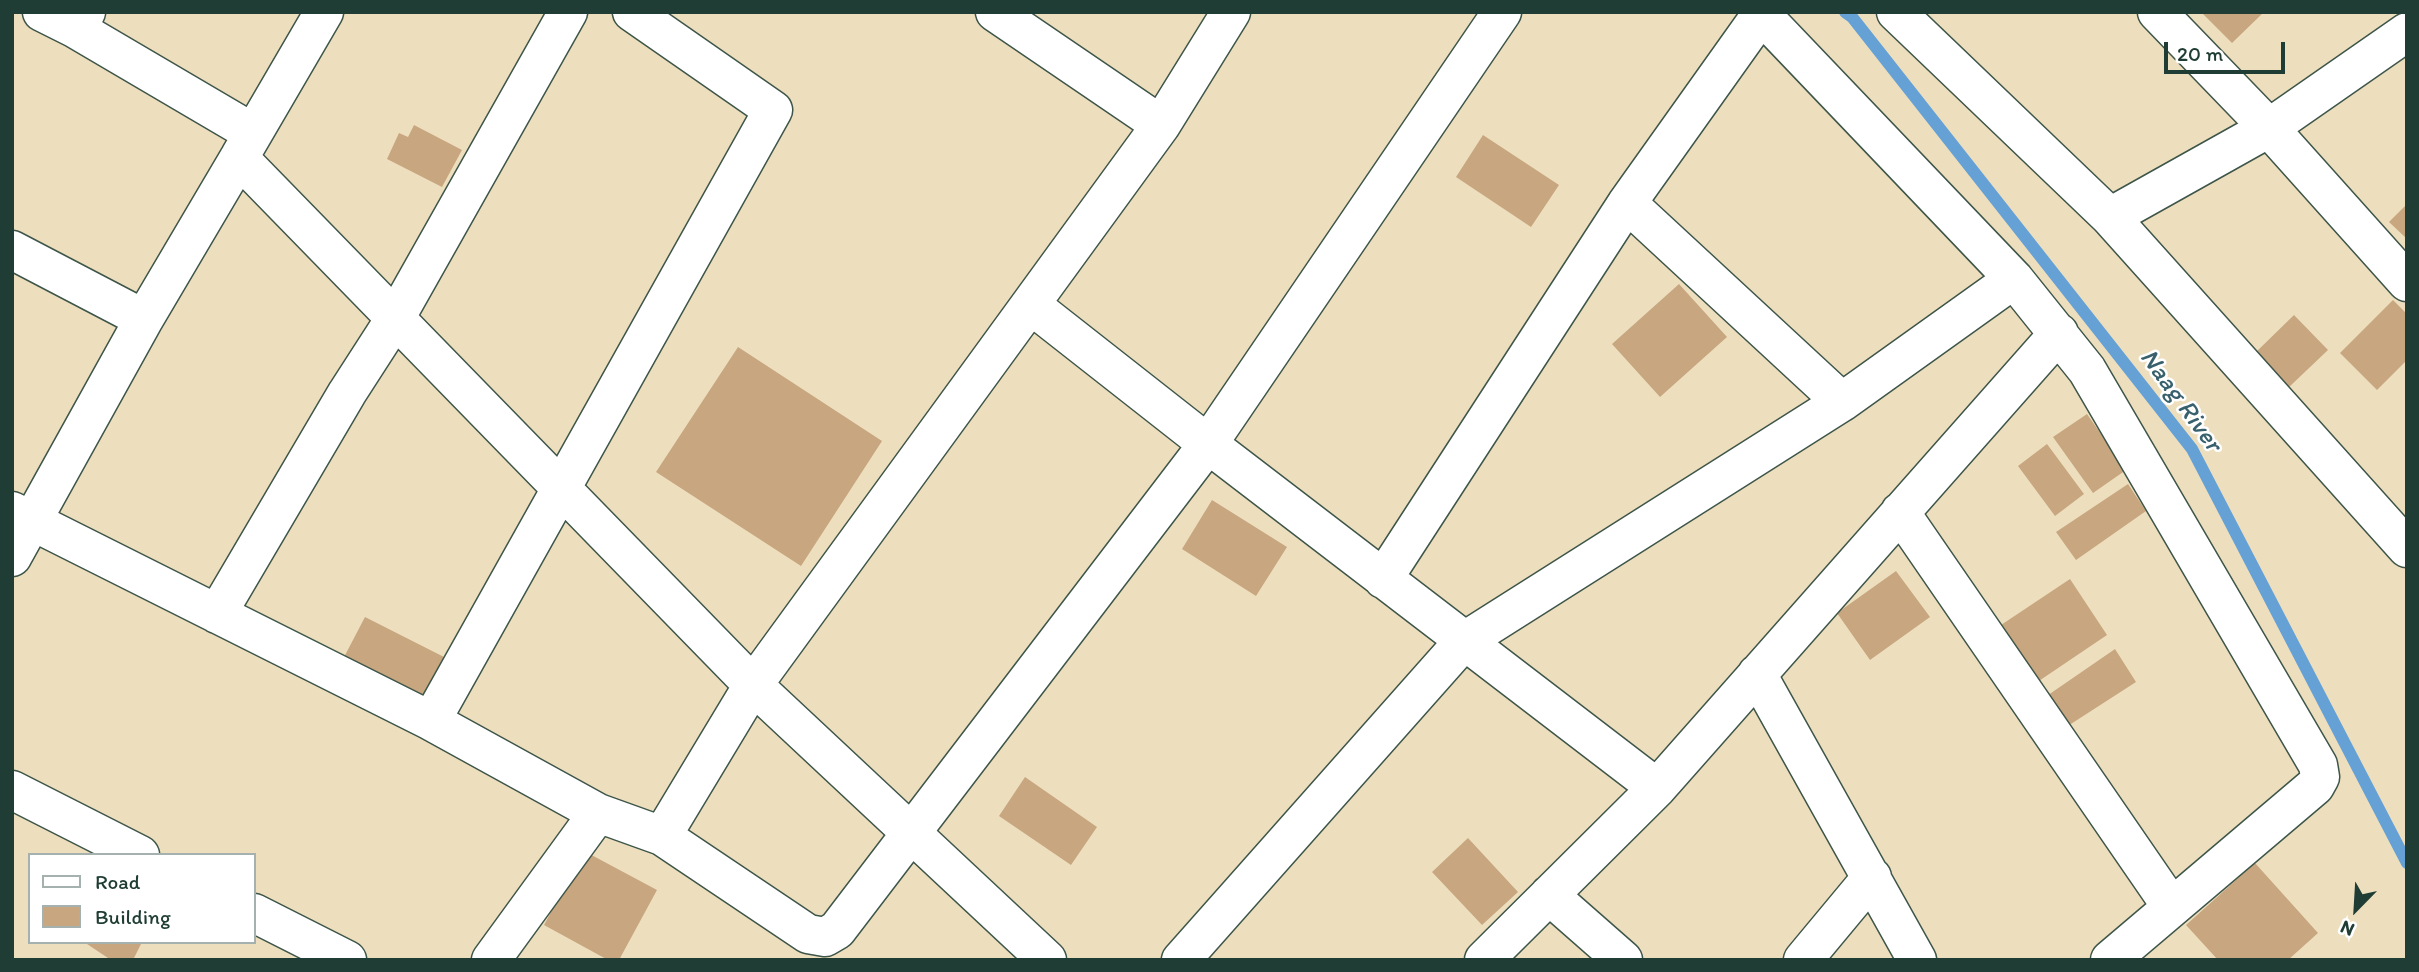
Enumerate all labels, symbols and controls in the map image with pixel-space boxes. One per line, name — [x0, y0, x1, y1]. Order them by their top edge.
scale bar — [2167, 28, 2288, 72]
text: 20 m — [2177, 41, 2223, 66]
water label: Naag River — [2132, 343, 2228, 459]
legend — [28, 853, 256, 944]
text: Road — [95, 869, 140, 894]
north arrow — [2321, 874, 2391, 944]
text: Building — [95, 904, 171, 929]
text: N — [2337, 916, 2358, 942]

